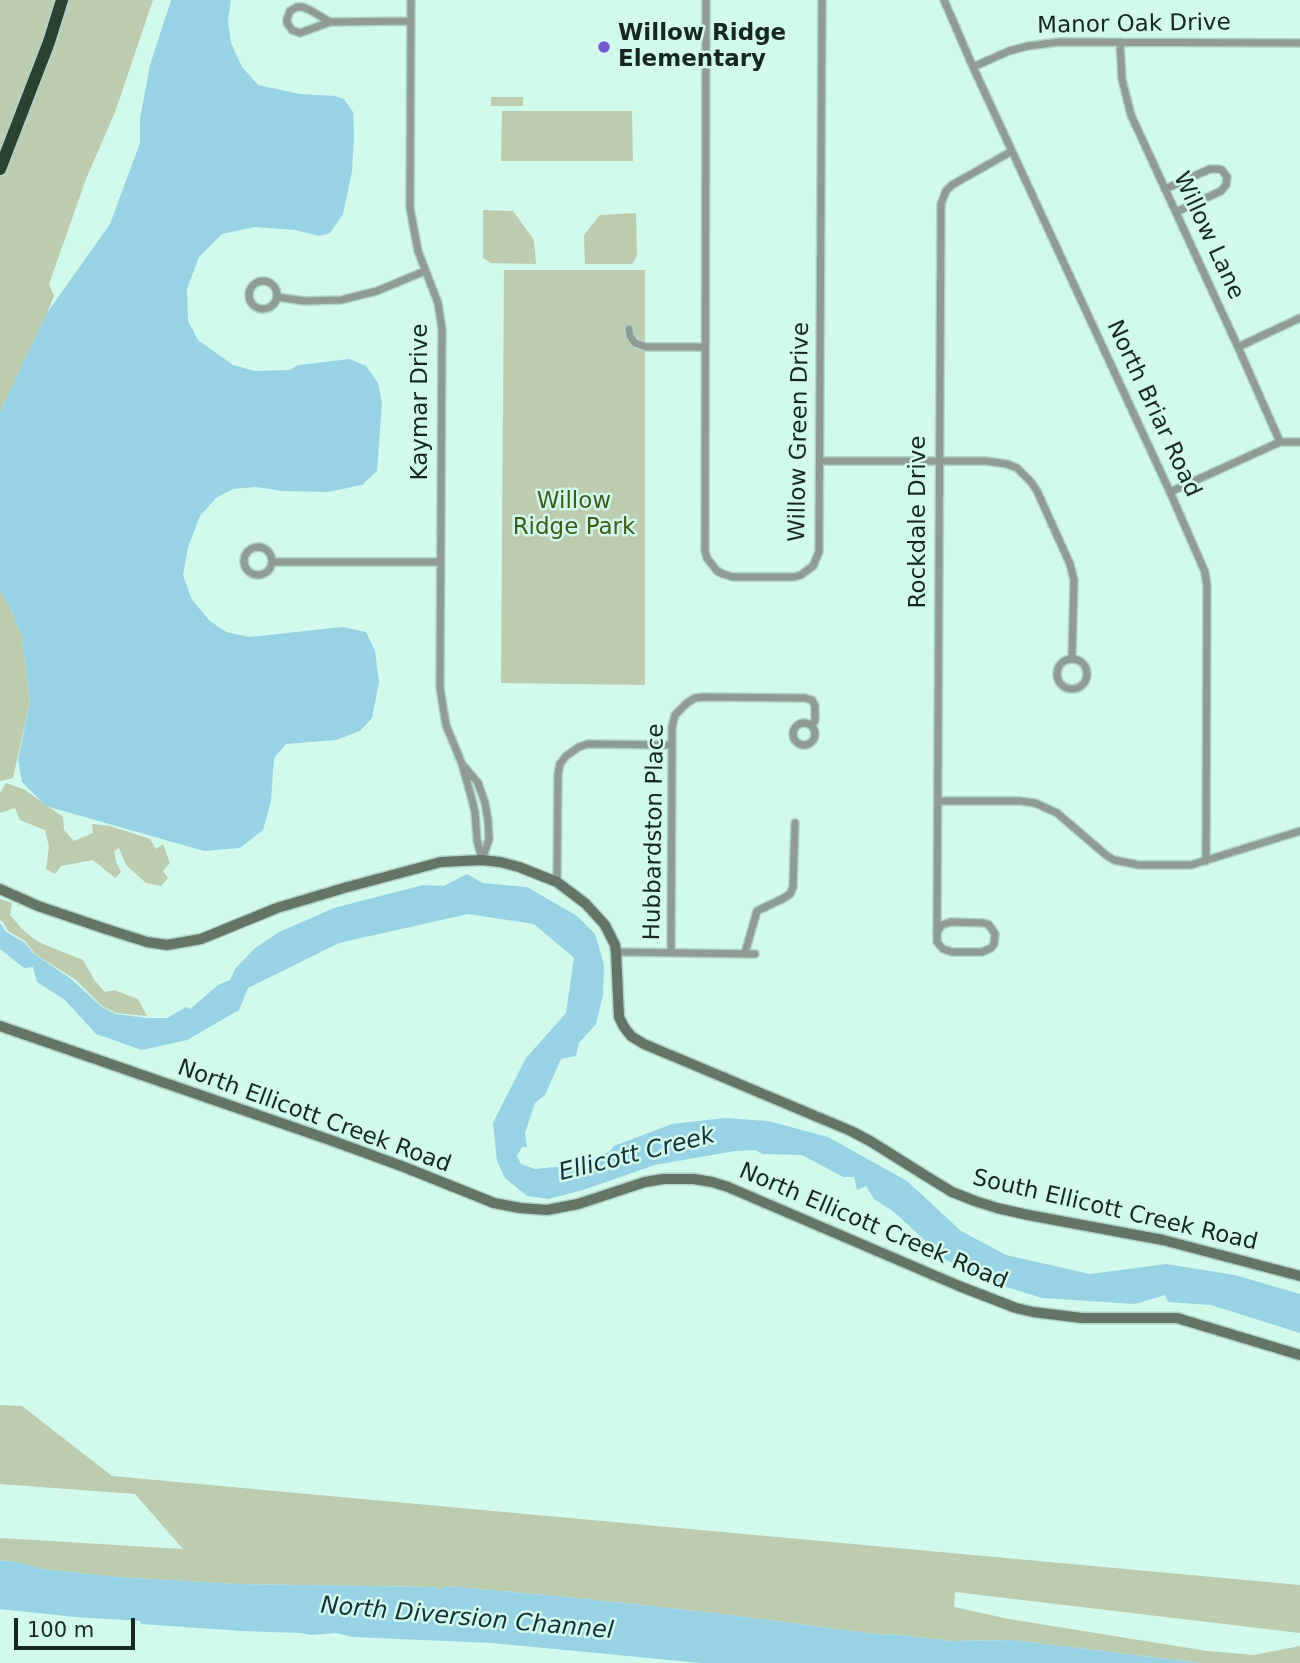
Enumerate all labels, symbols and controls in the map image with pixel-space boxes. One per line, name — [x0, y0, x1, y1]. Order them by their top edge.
street label: Manor Oak Drive — [1037, 10, 1231, 40]
place label: Willow Ridge Elementary — [618, 20, 786, 74]
marker: Willow Ridge Elementary — [596, 39, 612, 55]
street label: Willow Lane — [1166, 168, 1250, 304]
street label: North Briar Road — [1100, 316, 1206, 502]
street label: Willow Green Drive — [784, 322, 816, 542]
street label: Kaymar Drive — [407, 324, 435, 480]
street label: Rockdale Drive — [905, 436, 933, 608]
park label: Willow Ridge Park — [513, 488, 635, 542]
street label: Hubbardston Place — [639, 723, 671, 941]
street label: North Ellicott Creek Road — [173, 1055, 455, 1179]
water label: Ellicott Creek — [556, 1122, 718, 1188]
street label: North Ellicott Creek Road — [735, 1158, 1011, 1296]
street label: South Ellicott Creek Road — [970, 1165, 1260, 1257]
water label: North Diversion Channel — [319, 1592, 615, 1646]
scale bar — [18, 1604, 138, 1648]
text: 100 m — [27, 1618, 94, 1642]

